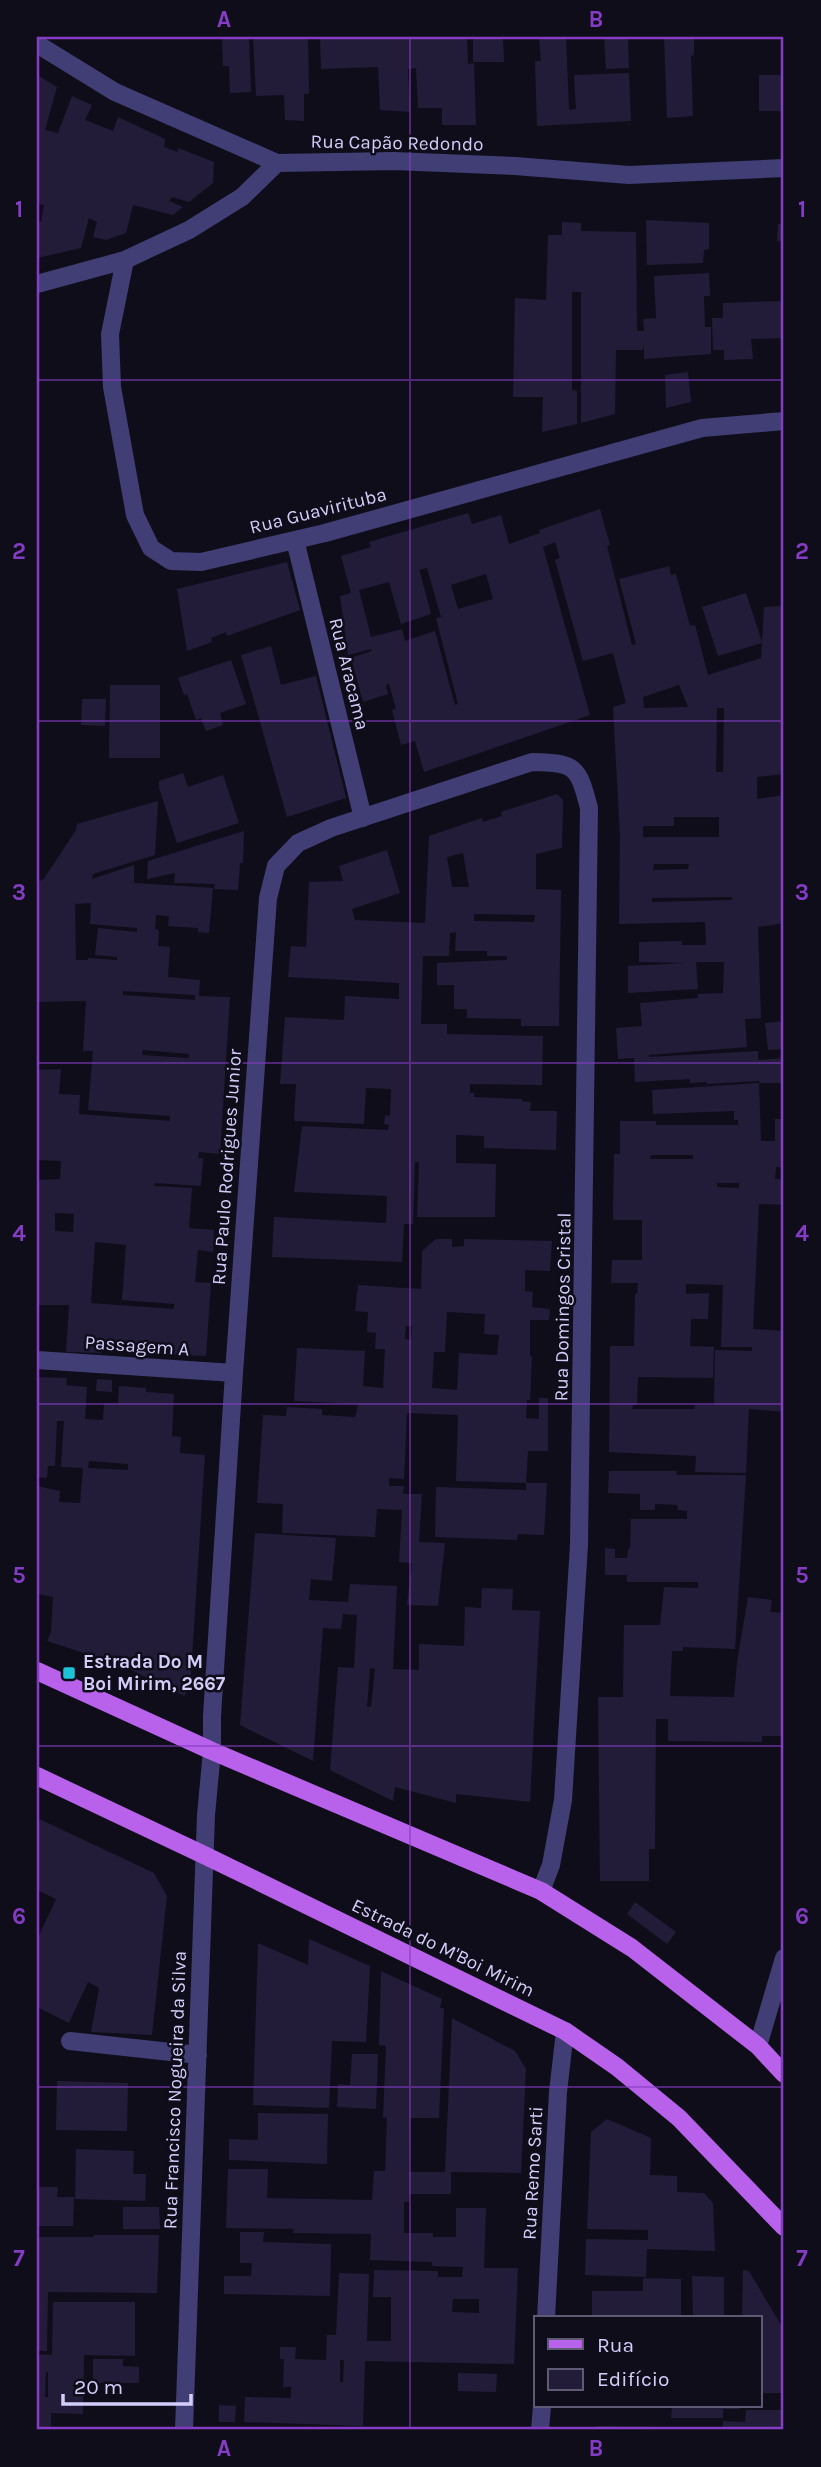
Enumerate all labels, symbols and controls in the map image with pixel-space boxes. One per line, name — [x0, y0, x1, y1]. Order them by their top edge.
text: A — [217, 6, 231, 33]
text: B — [589, 6, 603, 33]
street label: Rua Capão Redondo — [310, 130, 484, 156]
text: 1 — [15, 196, 23, 223]
text: 1 — [798, 196, 806, 223]
street label: Rua Guavirituba — [247, 483, 389, 539]
text: 2 — [12, 538, 26, 565]
text: 2 — [795, 538, 809, 565]
street label: Rua Aracama — [324, 616, 374, 732]
text: 3 — [12, 879, 26, 906]
text: 3 — [795, 879, 809, 906]
street label: Rua Paulo Rodrigues Junior — [208, 1048, 246, 1286]
street label: Rua Domingos Cristal — [550, 1213, 576, 1401]
text: 4 — [12, 1220, 26, 1247]
text: 4 — [795, 1220, 809, 1247]
street label: Passagem A — [84, 1331, 190, 1361]
text: 5 — [12, 1562, 26, 1589]
text: 5 — [795, 1562, 809, 1589]
place label: Estrada Do M Boi Mirim, 2667 — [83, 1651, 226, 1695]
marker: Estrada Do M Boi Mirim, 2667 — [61, 1665, 77, 1681]
street label: Estrada do M'Boi Mirim — [348, 1894, 538, 2002]
text: 6 — [12, 1903, 26, 1930]
text: 6 — [795, 1903, 809, 1930]
street label: Rua Francisco Nogueira da Silva — [159, 1950, 191, 2230]
street label: Rua Remo Sarti — [519, 2106, 547, 2240]
text: 7 — [13, 2245, 25, 2272]
text: 7 — [796, 2245, 808, 2272]
legend — [534, 2316, 762, 2408]
text: Rua — [597, 2333, 634, 2357]
scale bar — [63, 2362, 191, 2406]
text: Edifício — [597, 2367, 670, 2391]
text: 20 m — [74, 2375, 123, 2399]
text: A — [217, 2435, 231, 2462]
text: B — [589, 2435, 603, 2462]

